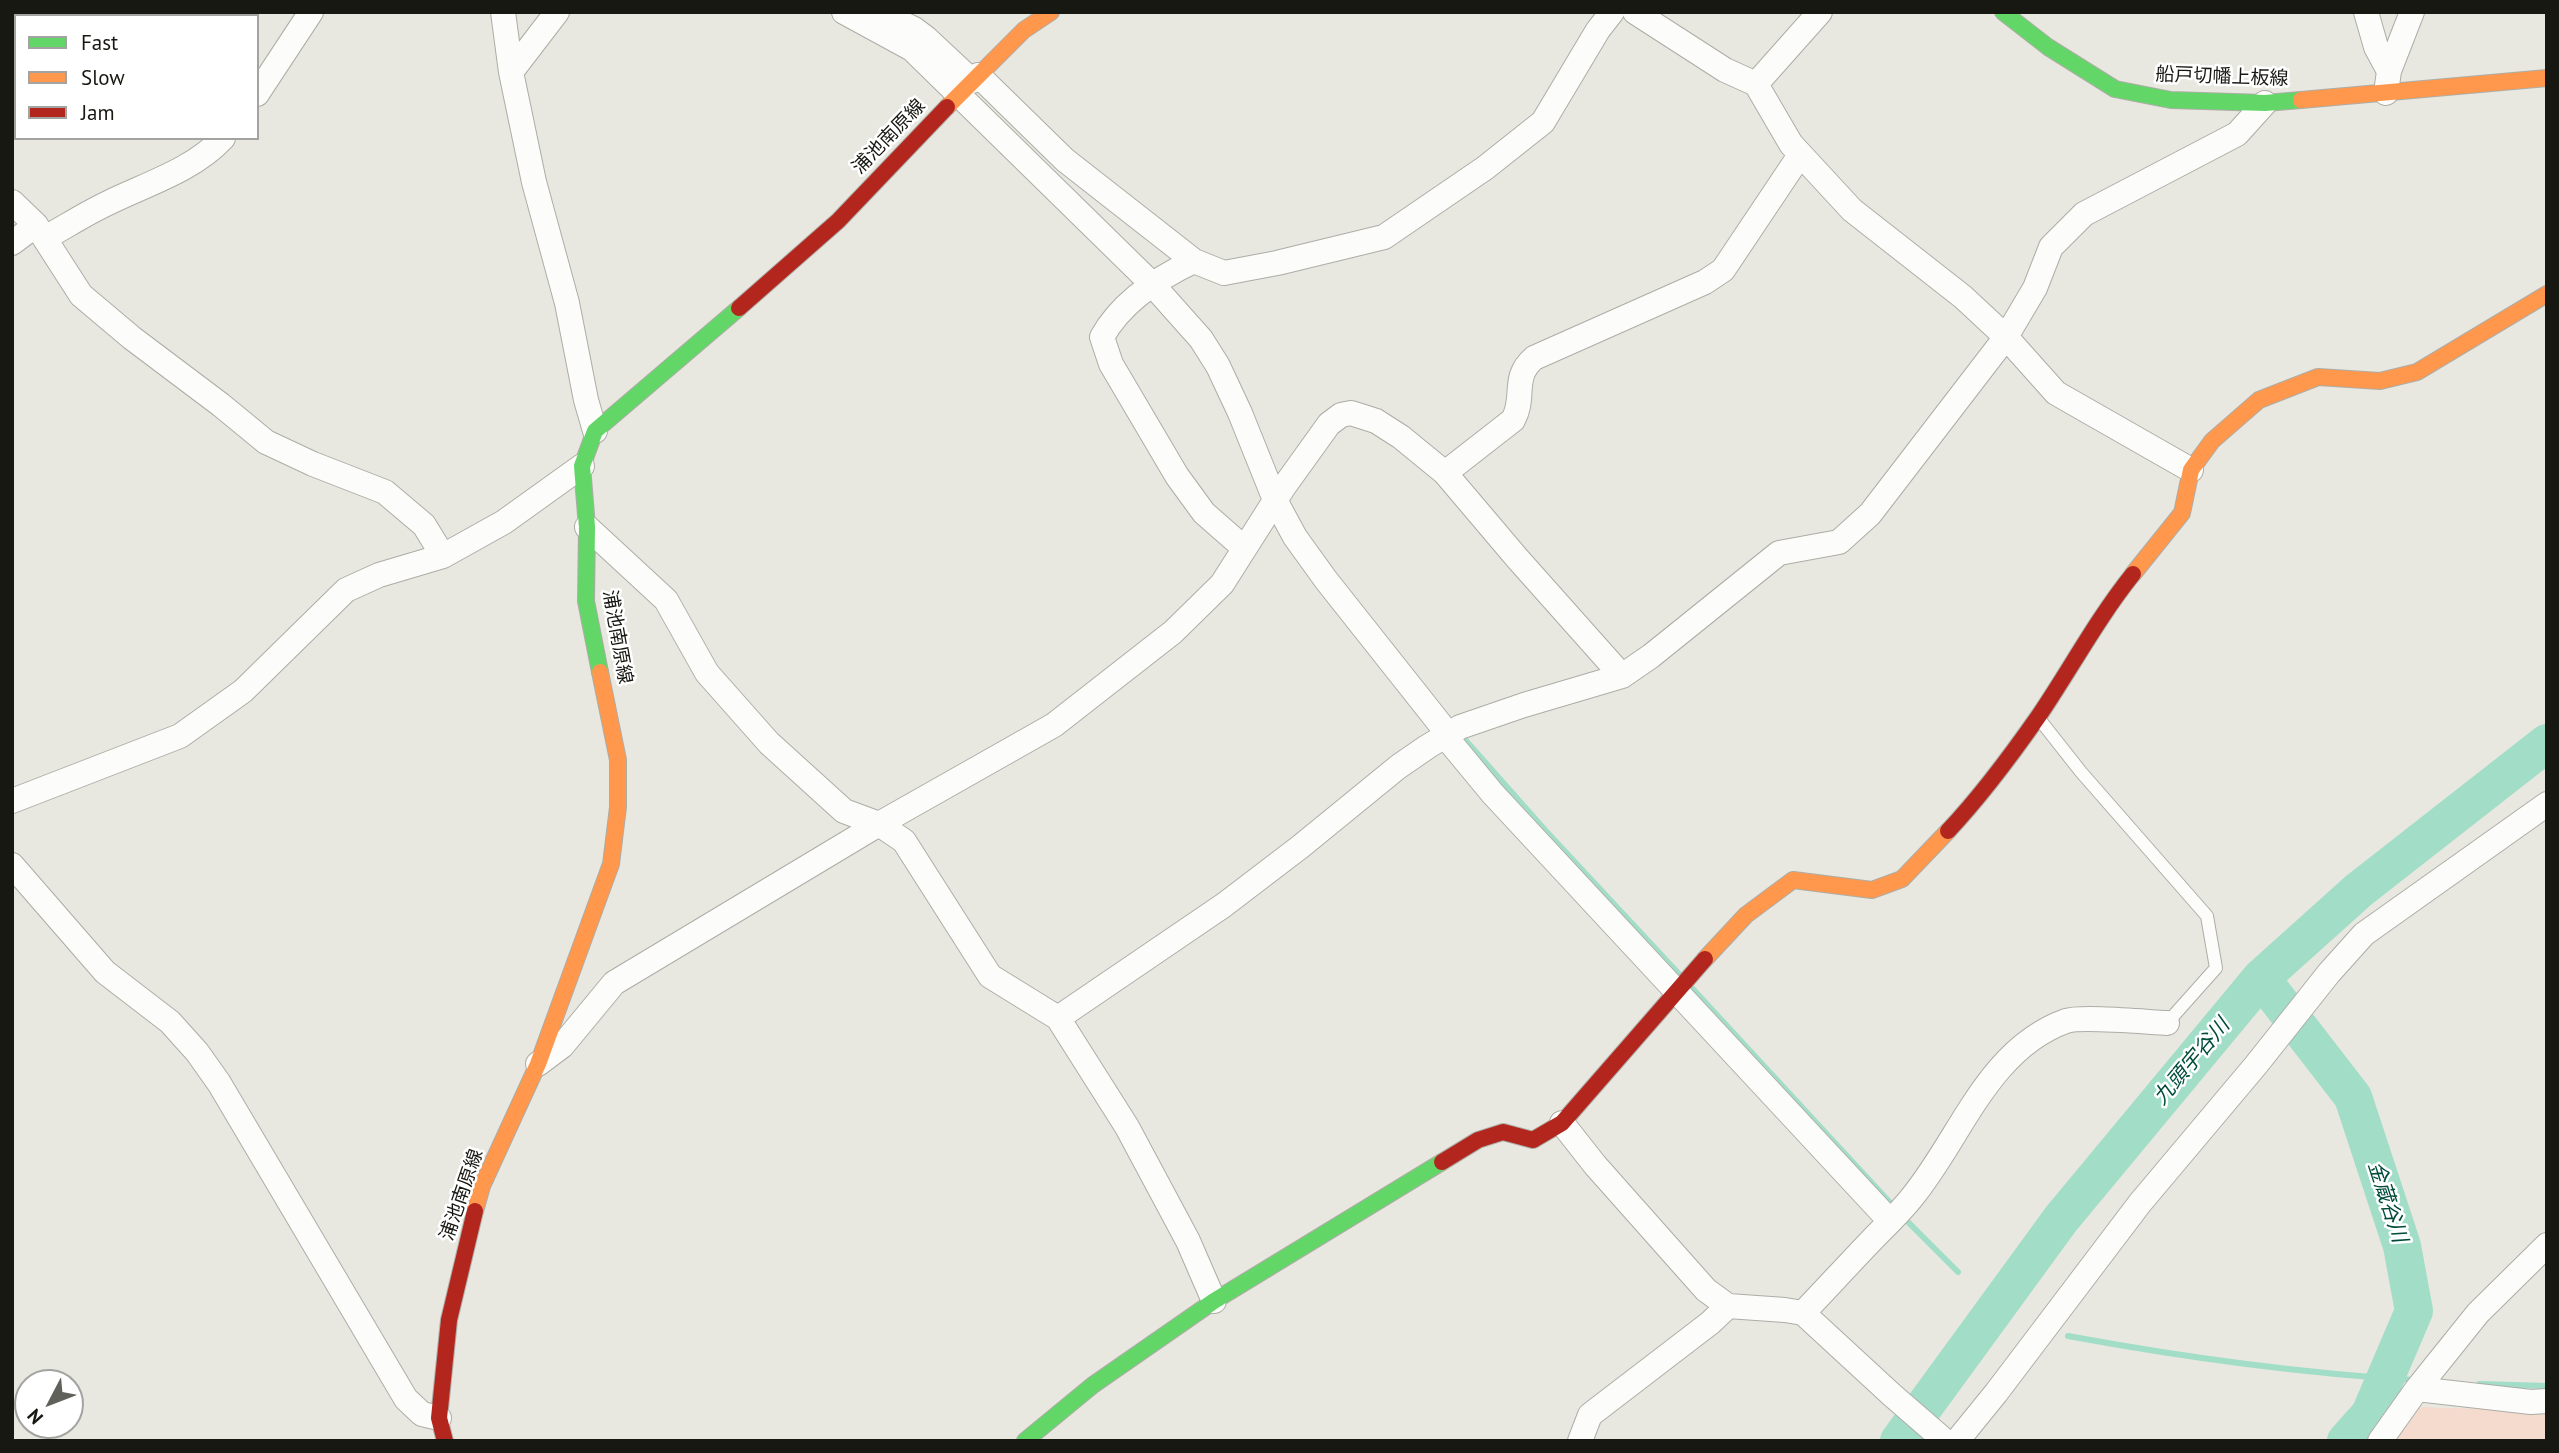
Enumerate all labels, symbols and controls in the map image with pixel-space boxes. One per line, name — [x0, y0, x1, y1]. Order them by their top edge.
legend — [14, 14, 259, 140]
text: Fast — [81, 29, 118, 56]
street label: 船戸切幡上板線 — [2155, 63, 2289, 91]
text: Slow — [81, 64, 125, 91]
street label: 浦池南原線 — [848, 95, 930, 179]
text: Jam — [81, 99, 115, 126]
street label: 浦池南原線 — [598, 588, 636, 686]
water label: 九頭宇谷川 — [2149, 1014, 2235, 1110]
street label: 浦池南原線 — [436, 1146, 488, 1244]
water label: 金蔵谷川 — [2362, 1158, 2412, 1246]
north arrow — [14, 1369, 84, 1439]
text: N — [22, 1404, 48, 1429]

